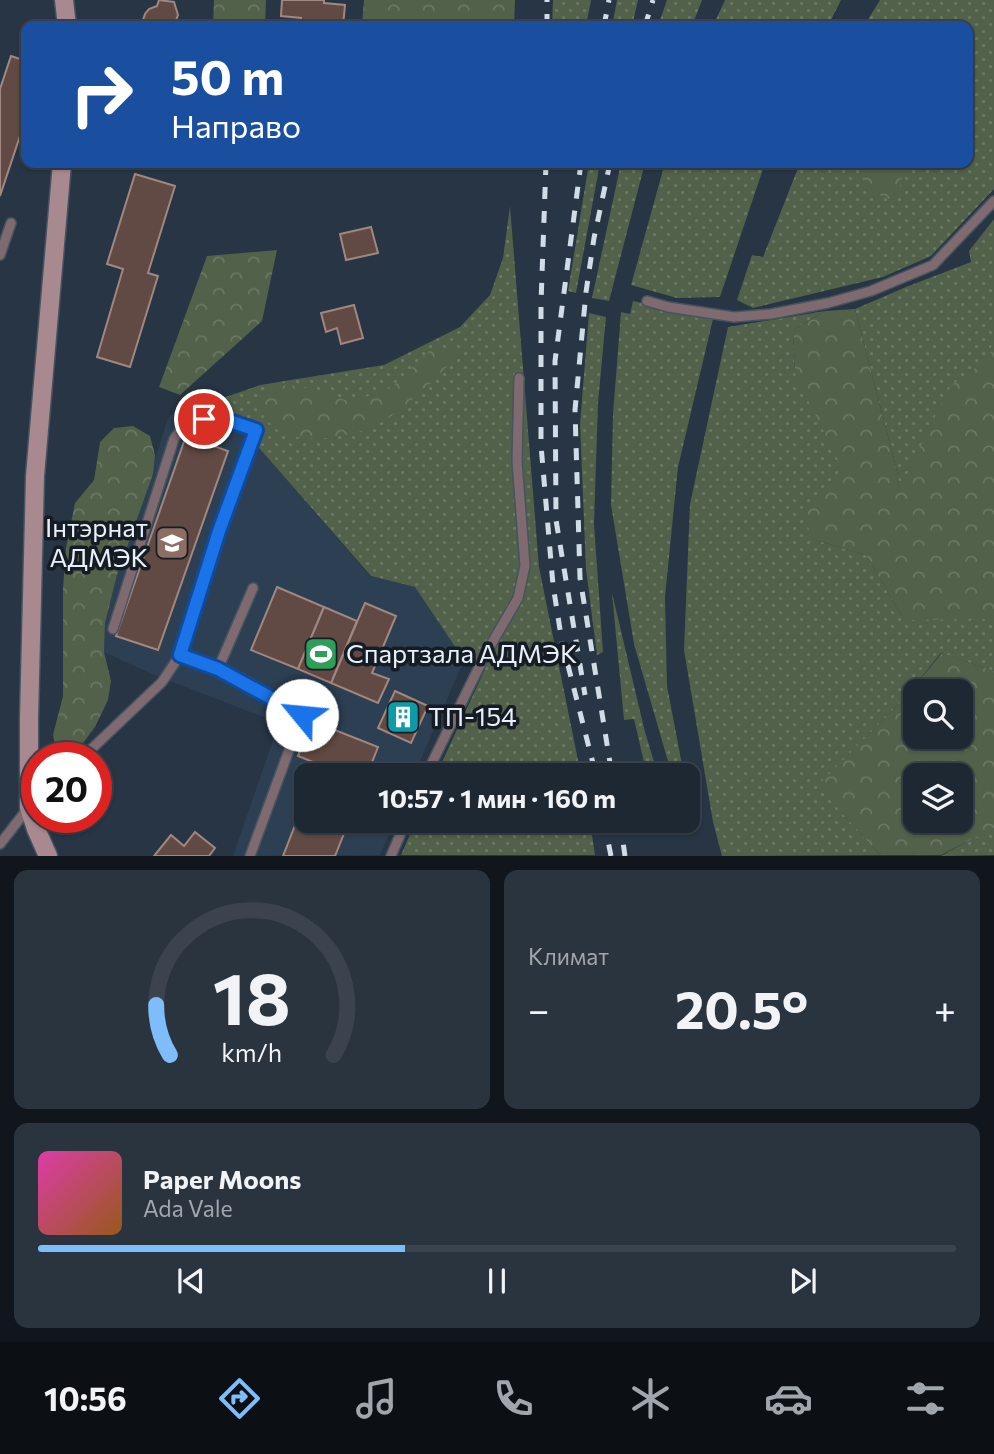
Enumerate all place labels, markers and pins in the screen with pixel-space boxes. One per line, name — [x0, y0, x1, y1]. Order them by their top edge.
pin — [174, 389, 234, 449]
place label: Інтэрнат АДМЭК — [45, 511, 148, 572]
school or university icon: Інтэрнат АДМЭК — [153, 524, 191, 562]
sports icon: Спартзала АДМЭК — [302, 635, 340, 673]
place label: Спартзала АДМЭК — [346, 637, 577, 668]
building icon: ТП-154 — [384, 698, 422, 736]
place label: ТП-154 — [428, 700, 517, 731]

